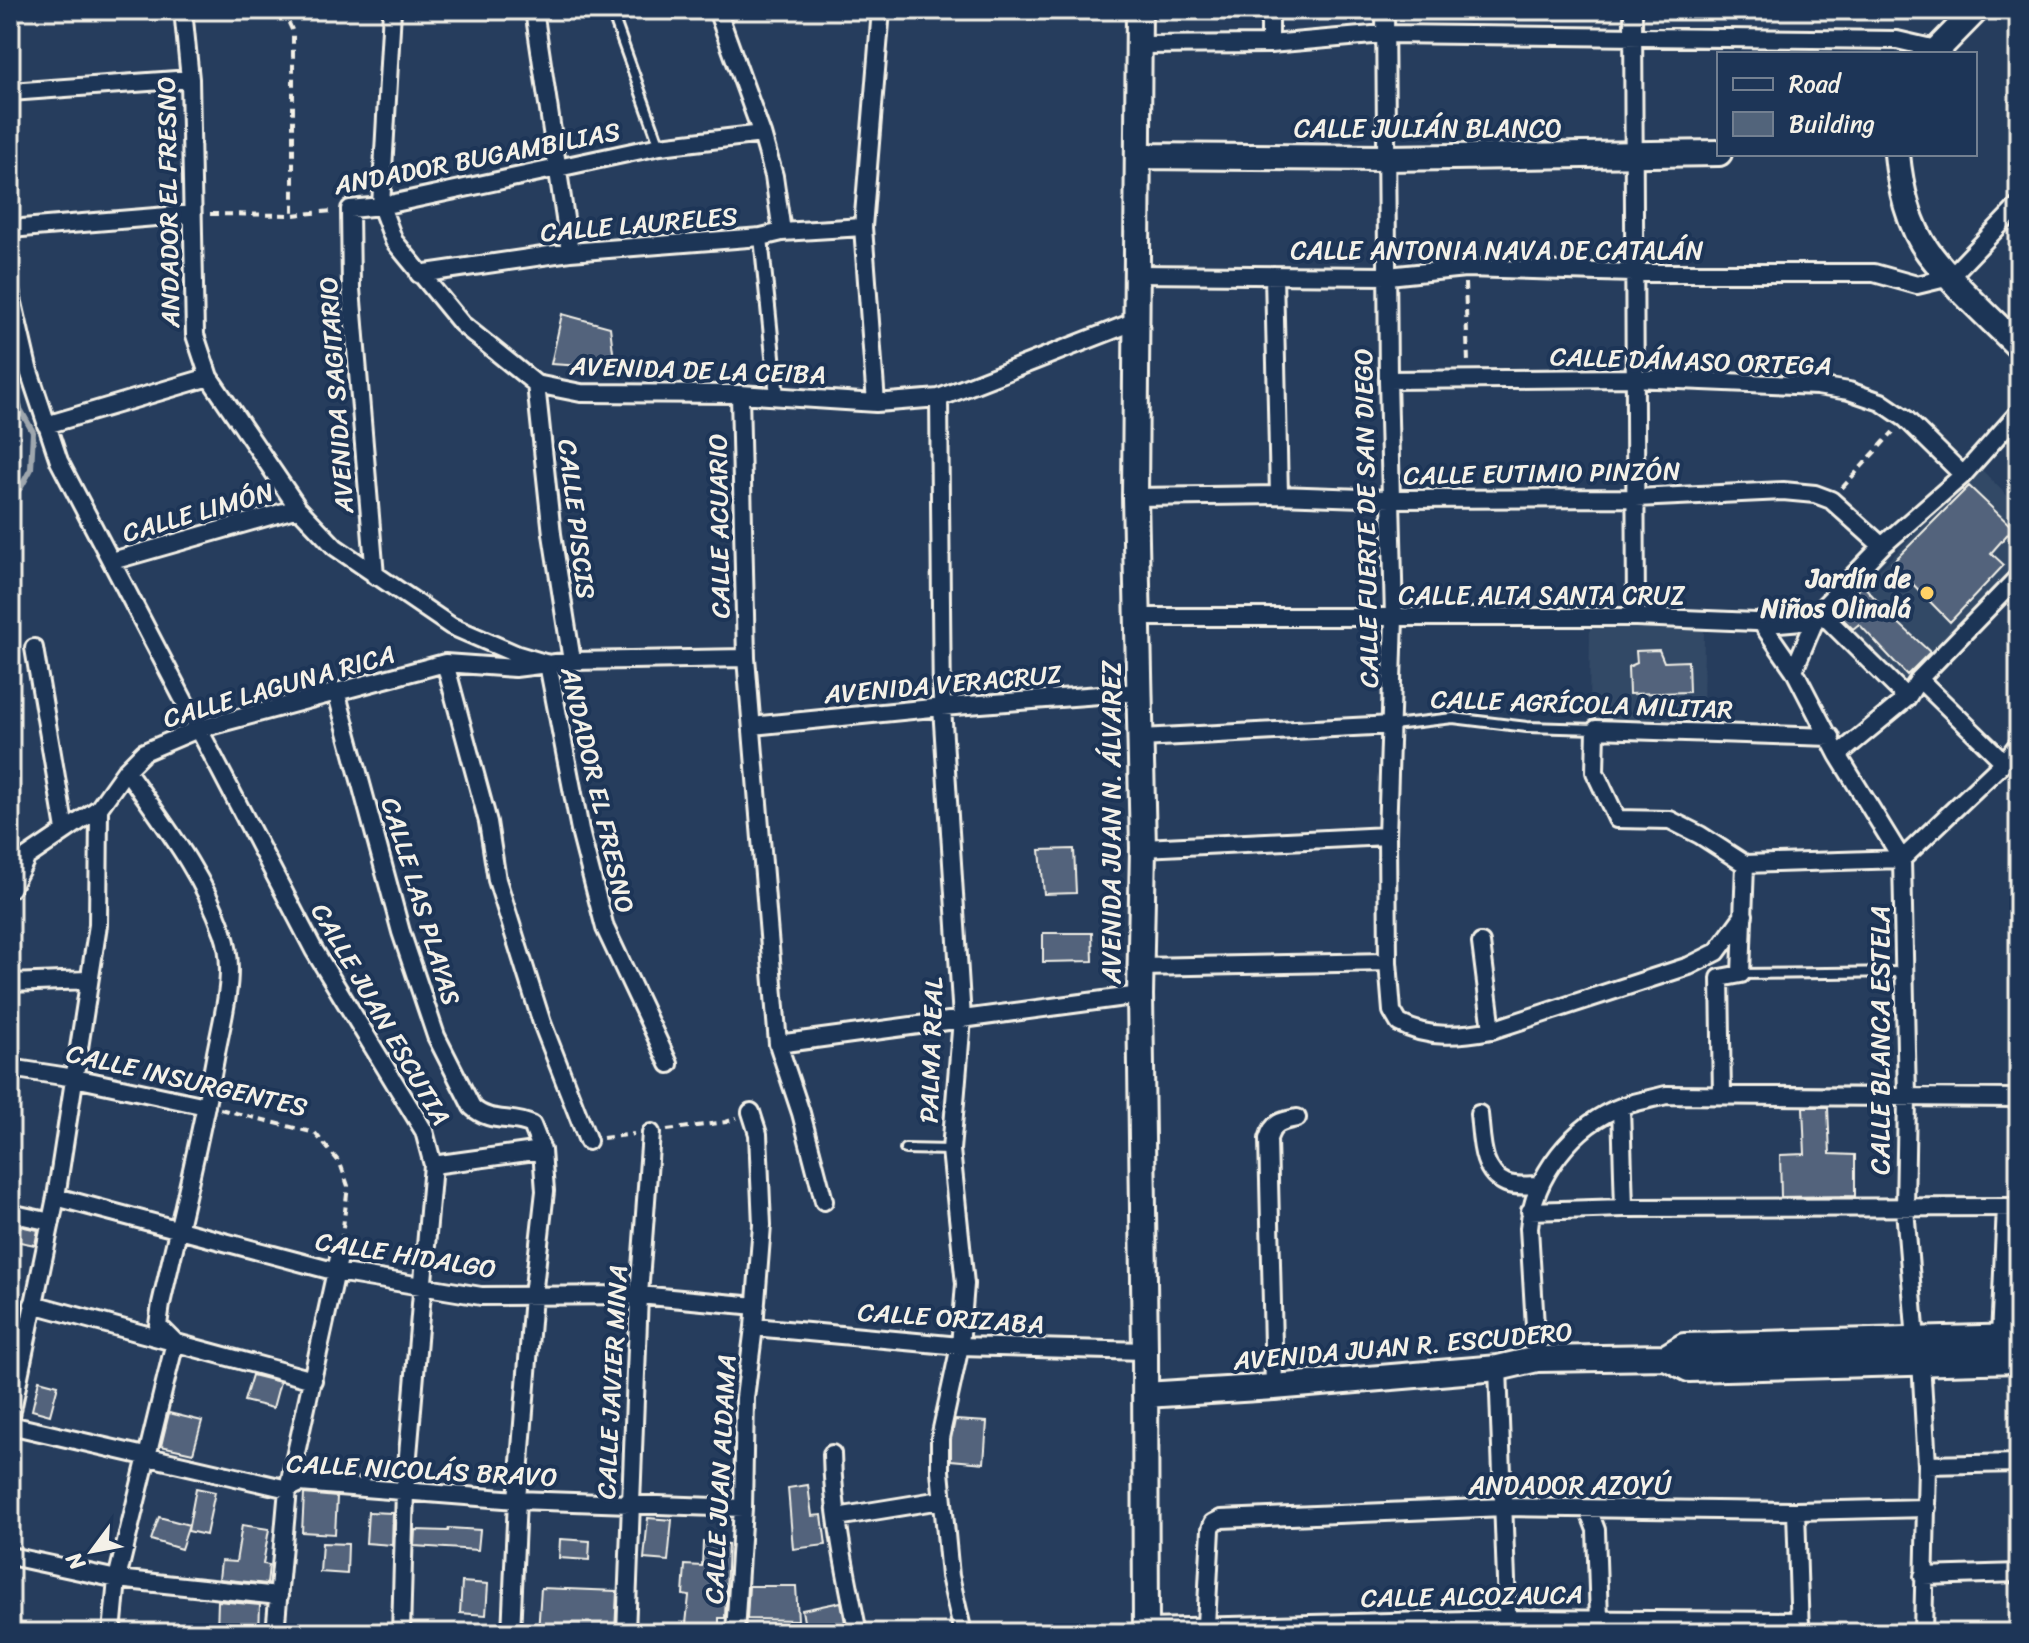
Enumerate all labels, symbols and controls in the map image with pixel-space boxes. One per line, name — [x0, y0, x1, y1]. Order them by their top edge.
legend — [1717, 52, 1977, 156]
text: Road — [1789, 63, 1843, 105]
street label: ANDADOR EL FRESNO — [143, 76, 193, 329]
text: Building — [1789, 103, 1875, 145]
street label: CALLE JULIÁN BLANCO — [1294, 105, 1562, 151]
street label: ANDADOR BUGAMBILIAS — [329, 108, 624, 209]
street label: CALLE LAURELES — [539, 192, 739, 256]
street label: CALLE ANTONIA NAVA DE CATALÁN — [1291, 227, 1703, 273]
street label: AVENIDA SAGITARIO — [305, 275, 367, 516]
street label: CALLE DÁMASO ORTEGA — [1549, 333, 1833, 389]
street label: AVENIDA DE LA CEIBA — [568, 343, 827, 397]
street label: CALLE FUERTE DE SAN DIEGO — [1340, 348, 1392, 688]
street label: CALLE ACUARIO — [694, 433, 744, 619]
street label: CALLE PISCIS — [544, 436, 610, 602]
street label: CALLE EUTIMIO PINZÓN — [1403, 448, 1681, 498]
street label: CALLE LIMÓN — [117, 468, 279, 556]
place label: Jardín de Niños Olinalá — [1760, 555, 1912, 631]
street label: CALLE ALTA SANTA CRUZ — [1398, 572, 1686, 618]
marker: Jardín de Niños Olinalá — [1918, 584, 1936, 602]
street label: CALLE LAGUNA RICA — [157, 631, 401, 741]
street label: AVENIDA VERACRUZ — [821, 651, 1064, 717]
street label: AVENIDA JUAN N. ÁLVAREZ — [1088, 660, 1134, 985]
street label: ANDADOR EL FRESNO — [547, 661, 649, 918]
street label: CALLE AGRÍCOLA MILITAR — [1430, 676, 1734, 732]
street label: CALLE LAS PLAYAS — [368, 791, 474, 1011]
street label: CALLE JUAN ESCUTIA — [298, 894, 464, 1134]
street label: CALLE BLANCA ESTELA — [1857, 905, 1903, 1175]
street label: PALMA REAL — [905, 976, 957, 1124]
street label: CALLE INSURGENTES — [62, 1030, 312, 1130]
street label: CALLE HIDALGO — [312, 1218, 500, 1292]
street label: CALLE JAVIER MINA — [583, 1264, 641, 1500]
street label: CALLE ORIZABA — [856, 1289, 1046, 1347]
street label: AVENIDA JUAN R. ESCUDERO — [1230, 1308, 1575, 1384]
street label: CALLE JUAN ALDAMA — [690, 1353, 750, 1605]
street label: CALLE NICOLÁS BRAVO — [285, 1440, 559, 1500]
street label: ANDADOR AZOYÚ — [1467, 1462, 1672, 1508]
north arrow — [52, 1511, 132, 1591]
text: N — [54, 1544, 97, 1579]
street label: CALLE ALCOZAUCA — [1361, 1571, 1583, 1621]

